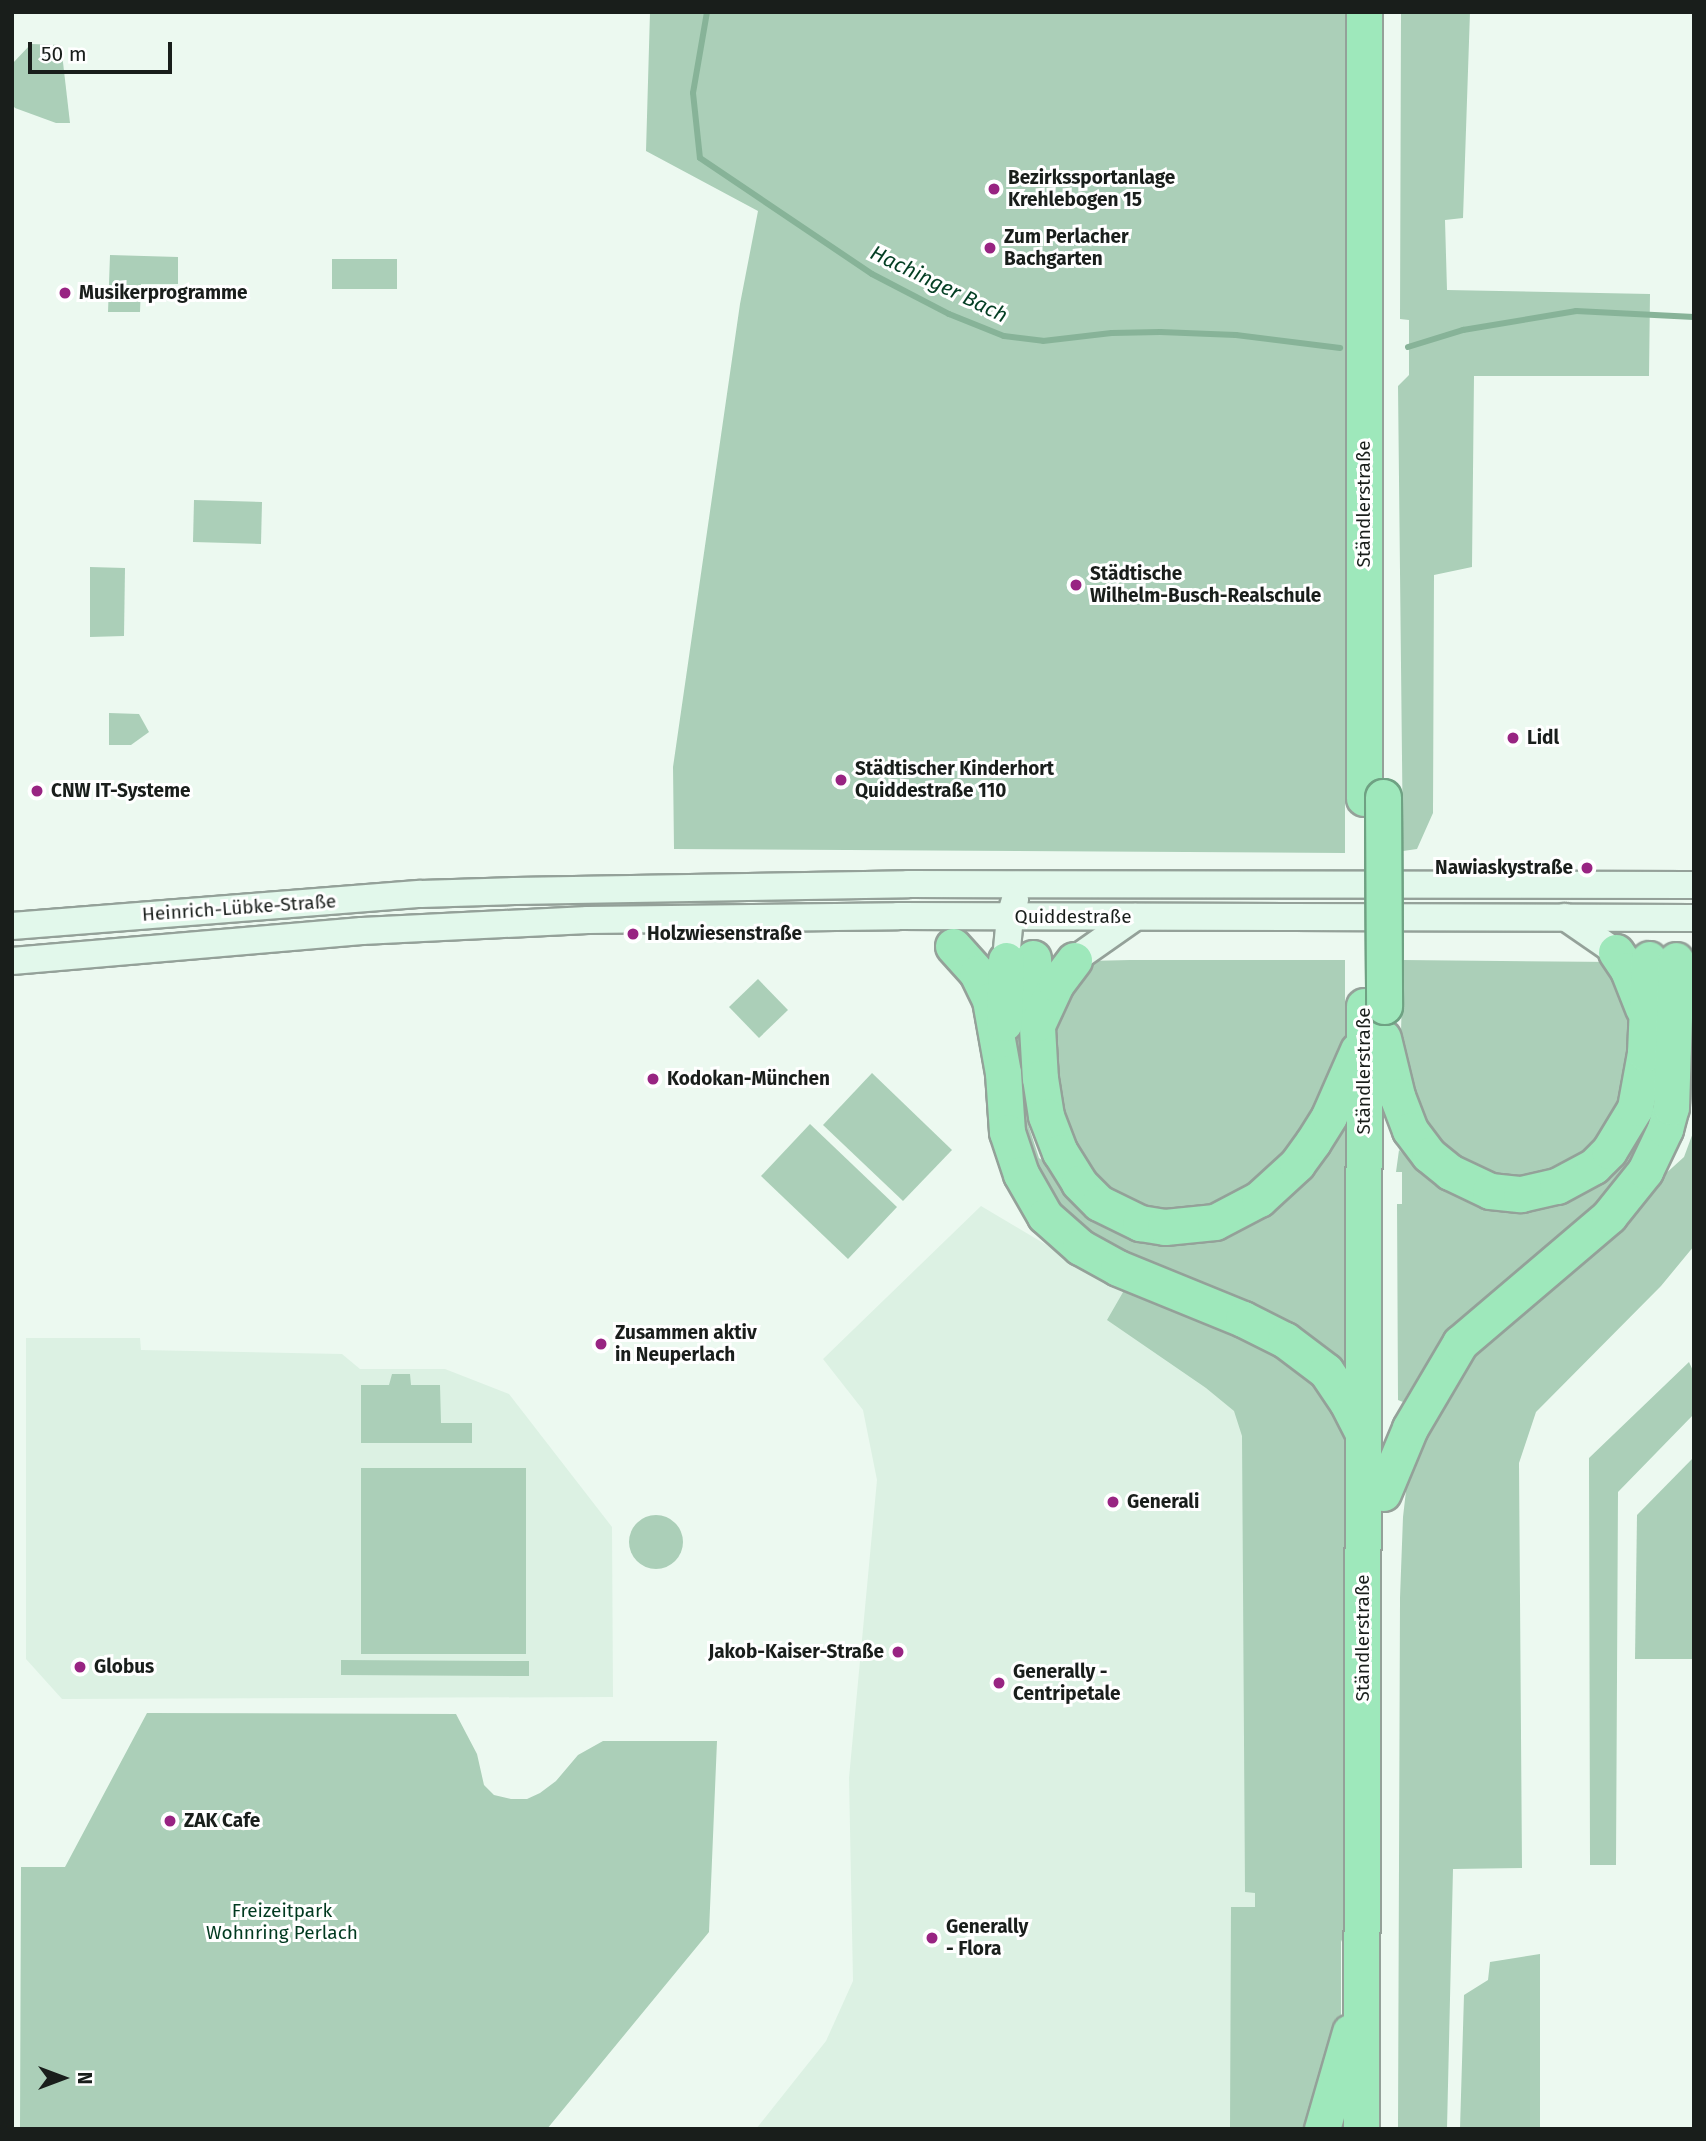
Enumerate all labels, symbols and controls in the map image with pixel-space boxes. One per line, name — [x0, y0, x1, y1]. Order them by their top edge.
scale bar — [32, 28, 175, 72]
text: 50 m — [41, 41, 87, 67]
place label: Bezirkssportanlage Krehlebogen 15 — [1008, 167, 1175, 211]
marker: Bezirkssportanlage Krehlebogen 15 — [986, 181, 1002, 197]
place label: Zum Perlacher Bachgarten — [1004, 226, 1129, 270]
water label: Hachinger Bach — [866, 240, 1012, 328]
marker: Zum Perlacher Bachgarten — [982, 240, 998, 256]
place label: Musikerprogramme — [79, 282, 248, 304]
marker: Musikerprogramme — [57, 285, 73, 301]
street label: Ständlerstraße — [1353, 440, 1375, 568]
place label: Städtische Wilhelm-Busch-Realschule — [1090, 563, 1321, 607]
marker: Städtische Wilhelm-Busch-Realschule — [1068, 577, 1084, 593]
place label: Lidl — [1527, 727, 1559, 749]
marker: Lidl — [1505, 730, 1521, 746]
place label: Städtischer Kinderhort Quiddestraße 110 — [855, 758, 1054, 802]
marker: Städtischer Kinderhort Quiddestraße 110 — [833, 772, 849, 788]
place label: CNW IT-Systeme — [51, 780, 191, 802]
marker: CNW IT-Systeme — [29, 783, 45, 799]
place label: Nawiaskystraße — [1435, 857, 1573, 879]
marker: Nawiaskystraße — [1579, 860, 1595, 876]
street label: Heinrich-Lübke-Straße — [141, 890, 337, 926]
street label: Quiddestraße — [1015, 906, 1131, 928]
place label: Holzwiesenstraße — [647, 923, 802, 945]
marker: Holzwiesenstraße — [625, 926, 641, 942]
street label: Ständlerstraße — [1353, 1007, 1375, 1135]
place label: Kodokan-München — [667, 1068, 830, 1090]
marker: Kodokan-München — [645, 1071, 661, 1087]
place label: Zusammen aktiv in Neuperlach — [615, 1322, 757, 1366]
marker: Zusammen aktiv in Neuperlach — [593, 1336, 609, 1352]
place label: Generali — [1127, 1491, 1199, 1513]
marker: Generali — [1105, 1494, 1121, 1510]
street label: Ständlerstraße — [1352, 1574, 1374, 1702]
place label: Jakob-Kaiser-Straße — [708, 1641, 884, 1663]
marker: Jakob-Kaiser-Straße — [890, 1644, 906, 1660]
place label: Globus — [94, 1656, 154, 1678]
marker: Globus — [72, 1659, 88, 1675]
place label: Generally - Centripetale — [1013, 1661, 1121, 1705]
marker: Generally - Centripetale — [991, 1675, 1007, 1691]
place label: ZAK Cafe — [184, 1810, 260, 1832]
marker: ZAK Cafe — [162, 1813, 178, 1829]
park label: Freizeitpark Wohnring Perlach — [206, 1900, 358, 1944]
place label: Generally - Flora — [946, 1916, 1028, 1960]
marker: Generally - Flora — [924, 1930, 940, 1946]
north arrow — [28, 2043, 98, 2113]
text: N — [73, 2072, 96, 2084]

